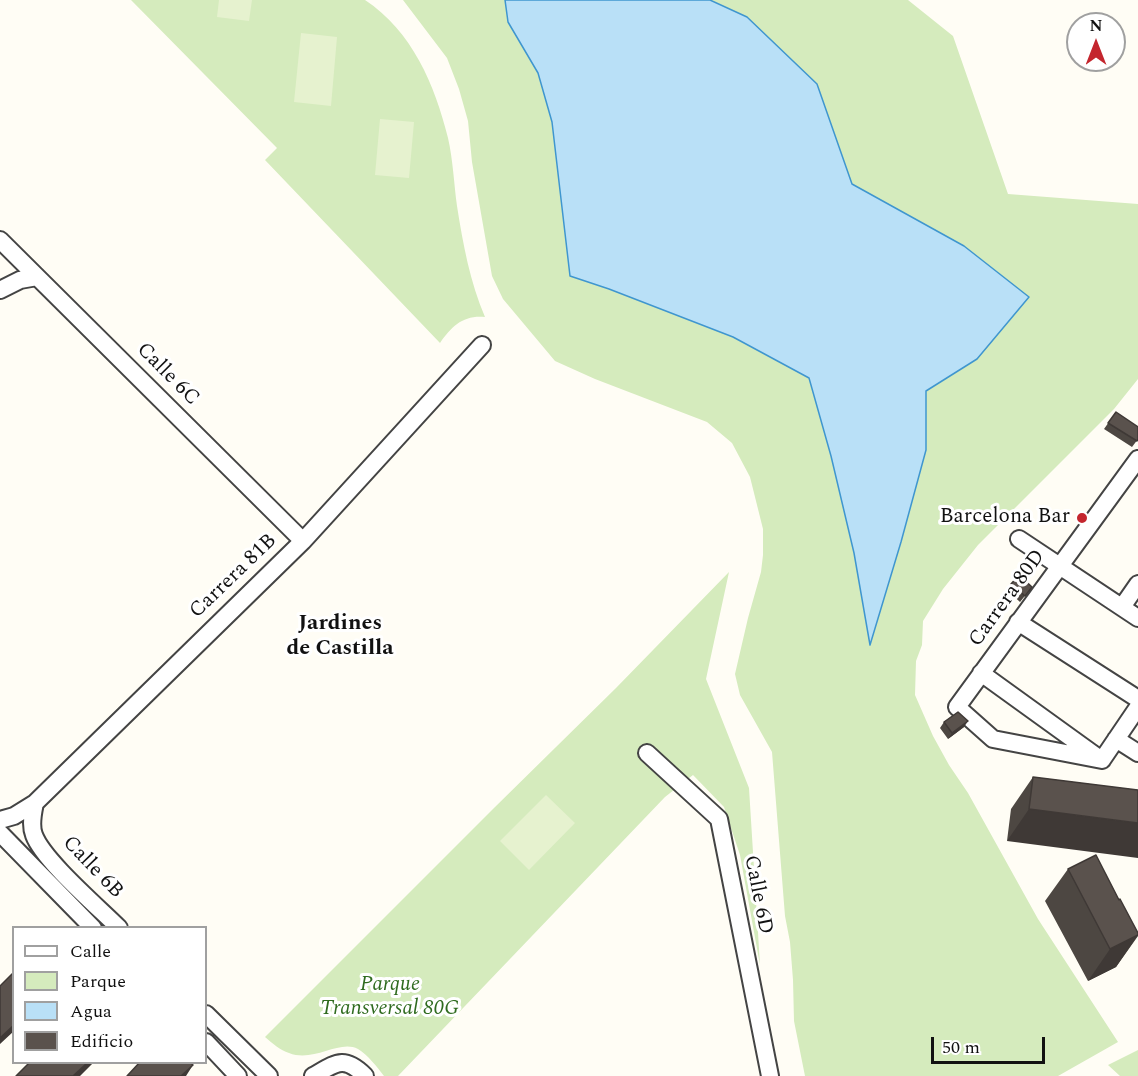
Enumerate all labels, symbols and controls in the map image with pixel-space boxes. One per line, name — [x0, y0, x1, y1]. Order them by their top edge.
north arrow — [1066, 12, 1126, 72]
text: N — [1089, 14, 1103, 38]
street label: Calle 6C — [130, 338, 204, 412]
place label: Barcelona Bar — [940, 505, 1070, 531]
marker: Barcelona Bar — [1075, 511, 1089, 525]
street label: Carrera 81B — [185, 529, 283, 625]
street label: Carrera 80D — [964, 546, 1052, 652]
district label: Jardines de Castilla — [286, 612, 394, 664]
street label: Calle 6B — [56, 831, 128, 905]
street label: Calle 6D — [737, 853, 777, 937]
legend — [12, 926, 207, 1064]
text: Calle — [70, 938, 111, 965]
text: Parque — [70, 968, 126, 995]
park label: Parque Transversal 80G — [320, 973, 460, 1023]
text: Agua — [70, 998, 112, 1025]
scale bar — [934, 1025, 1048, 1063]
text: Edificio — [70, 1028, 133, 1055]
text: 50 m — [942, 1034, 980, 1061]

